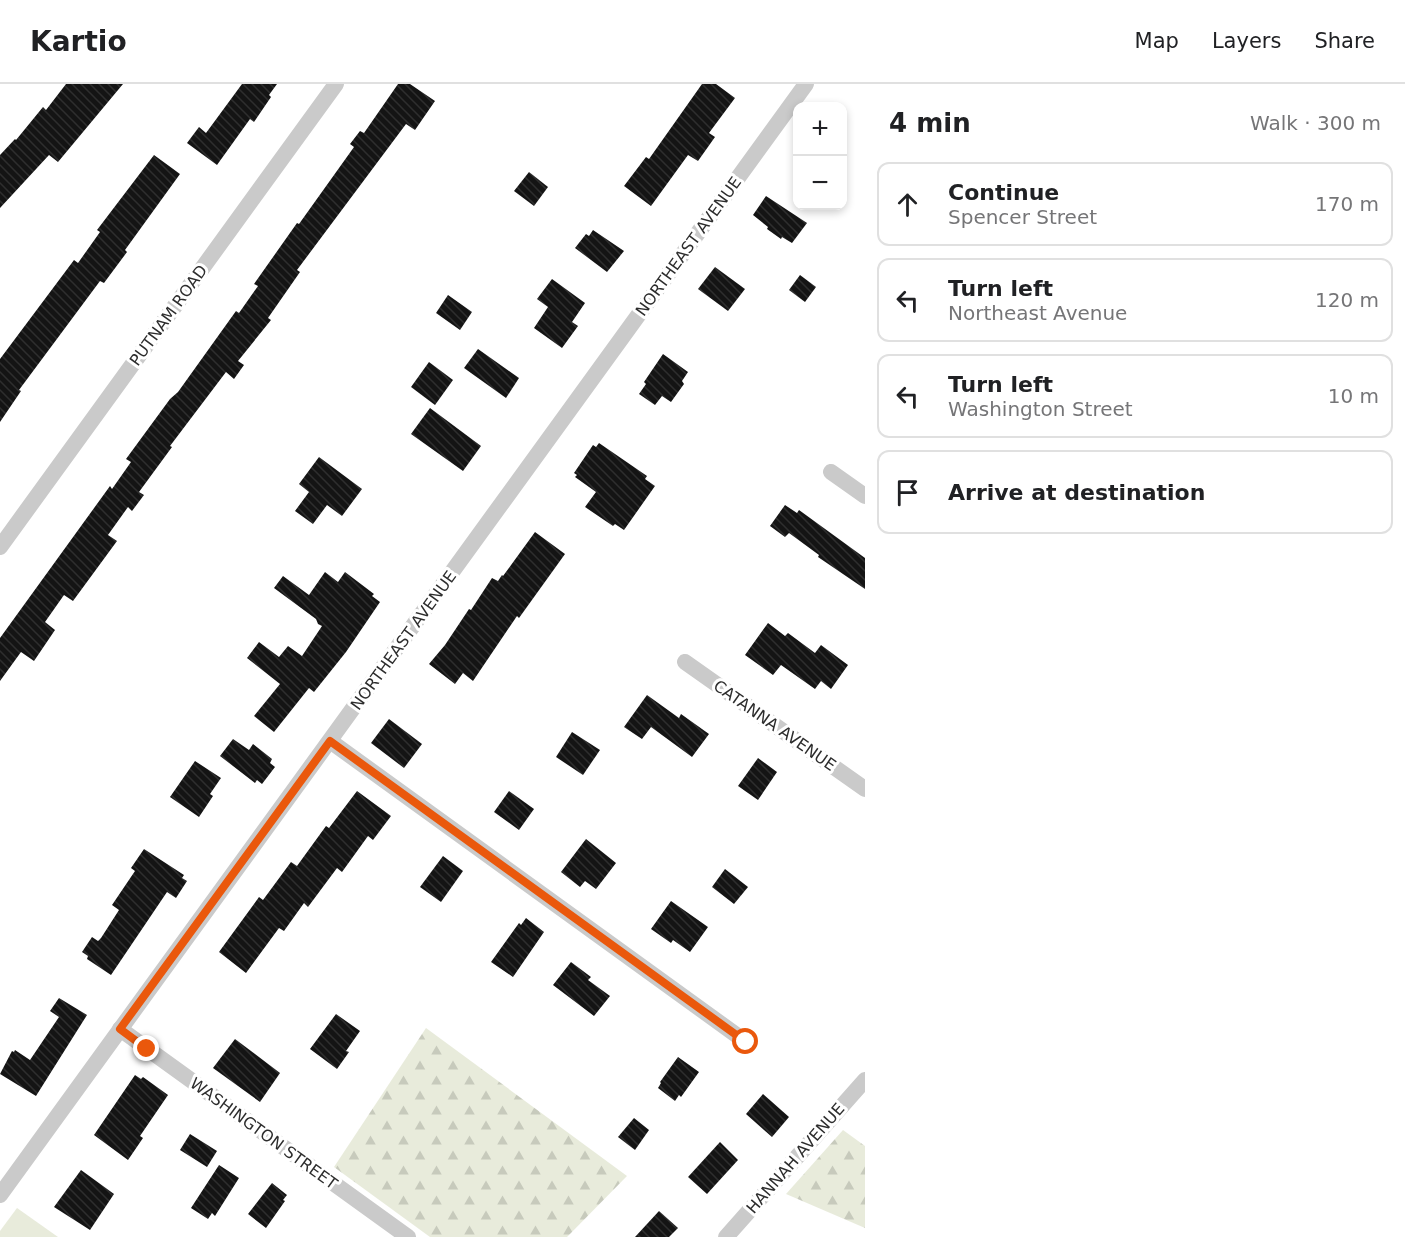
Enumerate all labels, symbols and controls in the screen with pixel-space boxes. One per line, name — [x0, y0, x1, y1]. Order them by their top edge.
text: Kartio — [30, 25, 127, 58]
text: Map — [1135, 29, 1179, 53]
text: Layers — [1212, 29, 1281, 53]
text: Share — [1314, 29, 1375, 53]
map controls — [793, 102, 847, 210]
button: + — [793, 102, 847, 156]
text: 4 min — [889, 108, 971, 138]
text: Walk · 300 m — [1250, 111, 1381, 135]
button: − — [793, 156, 847, 210]
street label: NORTHEAST AVENUE — [632, 173, 745, 319]
text: Continue — [948, 180, 1059, 205]
icon: ahead — [891, 188, 924, 221]
text: 170 m — [1315, 192, 1379, 216]
text: Spencer Street — [948, 205, 1097, 229]
street label: PUTNAM ROAD — [126, 261, 211, 369]
text: Turn left — [948, 276, 1053, 301]
icon: left — [891, 284, 924, 317]
text: 120 m — [1315, 288, 1379, 312]
text: Northeast Avenue — [948, 301, 1127, 325]
text: Turn left — [948, 372, 1053, 397]
icon: left — [891, 380, 924, 413]
text: 10 m — [1328, 384, 1379, 408]
text: Washington Street — [948, 397, 1133, 421]
icon: arrive — [891, 476, 924, 509]
text: Arrive at destination — [948, 480, 1205, 505]
street label: NORTHEAST AVENUE — [347, 567, 460, 713]
street label: CATANNA AVENUE — [710, 676, 840, 775]
route start — [732, 1028, 758, 1054]
route end — [133, 1035, 159, 1061]
street label: WASHINGTON STREET — [186, 1074, 341, 1193]
street label: HANNAH AVENUE — [742, 1099, 848, 1217]

